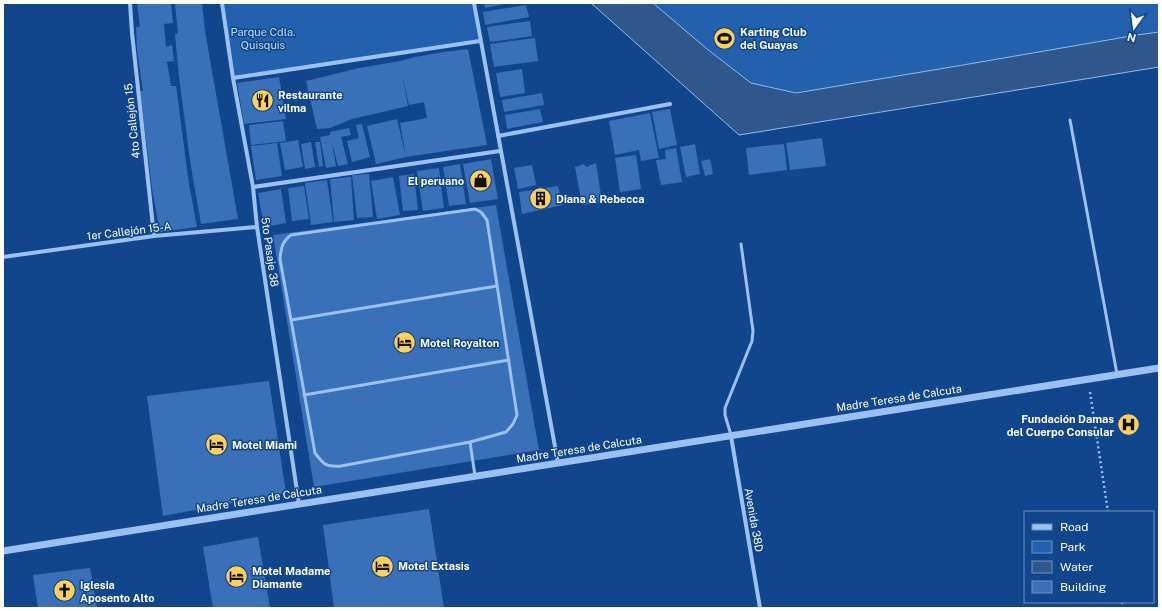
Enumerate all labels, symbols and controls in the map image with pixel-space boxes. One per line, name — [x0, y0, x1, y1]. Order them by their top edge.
north arrow — [1114, 8, 1154, 48]
sports icon: Karting Club del Guayas — [711, 25, 737, 51]
park label: Parque Cdla. Quisquis — [231, 26, 296, 51]
place label: Karting Club del Guayas — [740, 26, 807, 51]
text: N — [1126, 31, 1137, 45]
street label: 4to Callejón 15 — [122, 83, 142, 159]
restaurant icon: Restaurante vilma — [249, 88, 275, 114]
place label: Restaurante vilma — [278, 89, 343, 114]
shop icon: El peruano — [467, 168, 493, 194]
place label: El peruano — [408, 175, 464, 187]
building icon: Diana & Rebecca — [528, 186, 554, 212]
place label: Diana & Rebecca — [556, 193, 644, 205]
street label: 5to Pasaje 38 — [259, 216, 281, 288]
street label: 1er Callejón 15-A — [86, 220, 172, 242]
hotel icon: Motel Royalton — [392, 330, 418, 356]
place label: Motel Royalton — [420, 337, 499, 349]
street label: Madre Teresa de Calcuta — [835, 382, 963, 414]
hospital icon: Fundación Damas del Cuerpo Consular — [1116, 412, 1142, 438]
place label: Fundación Damas del Cuerpo Consular — [1007, 413, 1114, 438]
hotel icon: Motel Miami — [203, 432, 229, 458]
street label: Madre Teresa de Calcuta — [515, 433, 643, 465]
place label: Motel Miami — [232, 439, 297, 451]
street label: Madre Teresa de Calcuta — [195, 483, 323, 515]
street label: Avenida 38D — [742, 487, 766, 553]
legend — [1024, 511, 1154, 603]
text: Road — [1060, 520, 1088, 534]
text: Park — [1060, 540, 1086, 554]
hotel icon: Motel Extasis — [370, 553, 396, 579]
place label: Motel Extasis — [398, 560, 470, 572]
text: Water — [1060, 560, 1094, 574]
hotel icon: Motel Madame Diamante — [223, 564, 249, 590]
place label: Motel Madame Diamante — [252, 565, 330, 590]
church icon: Iglesia Aposento Alto — [52, 578, 78, 604]
place label: Iglesia Aposento Alto — [80, 579, 155, 604]
text: Building — [1060, 580, 1106, 594]

